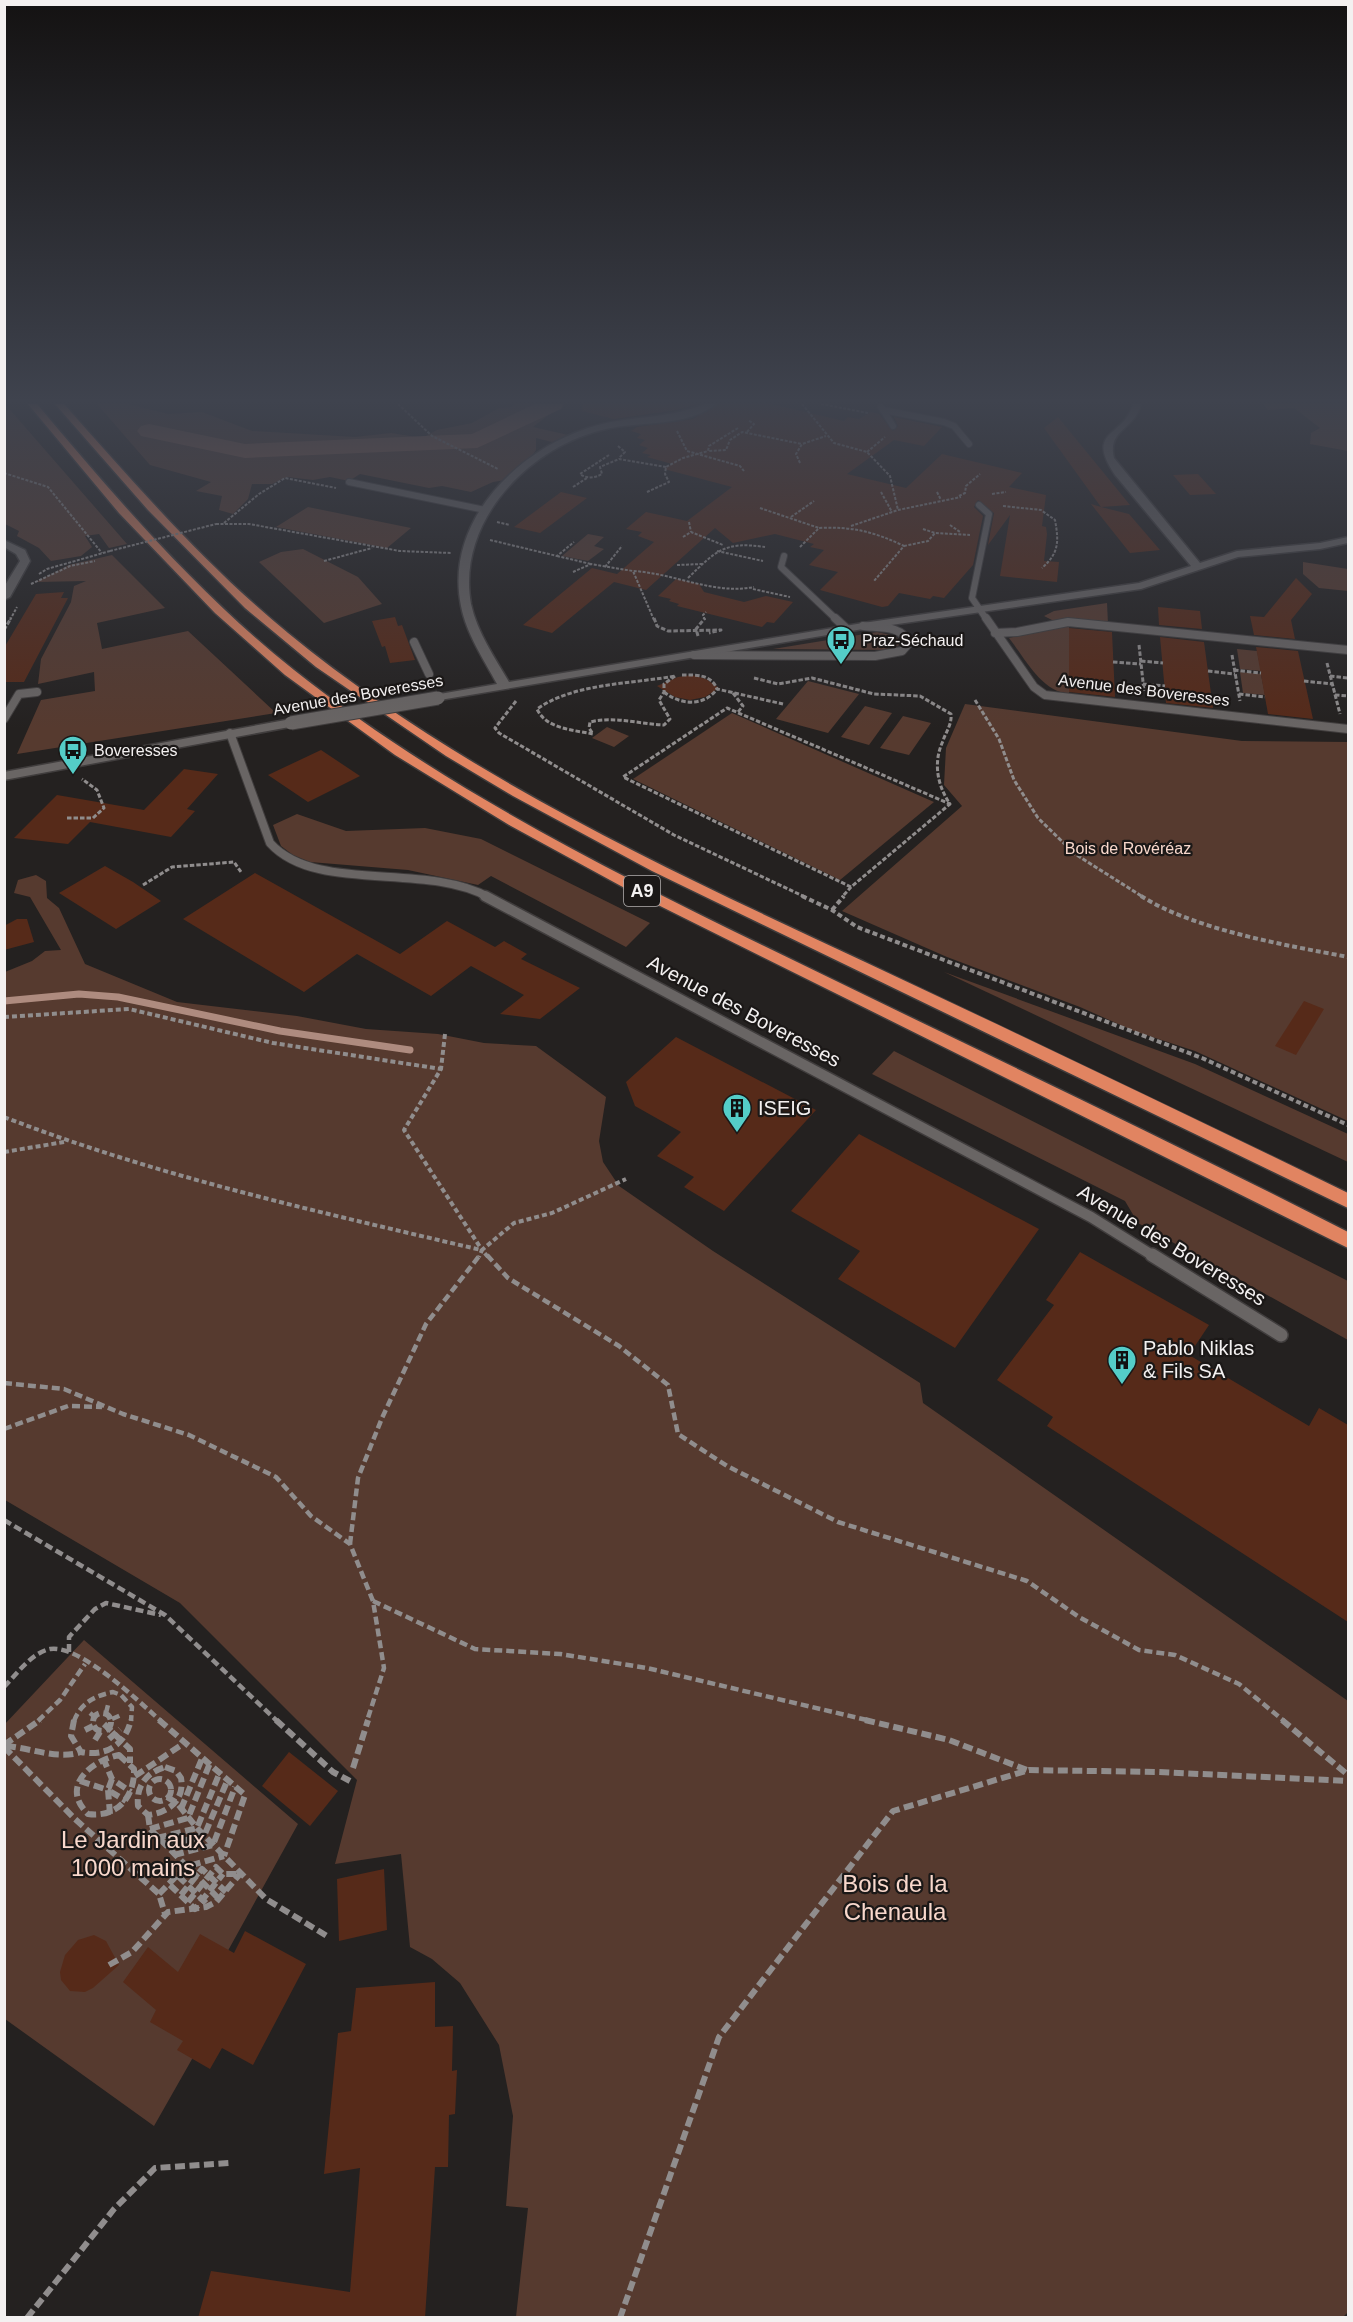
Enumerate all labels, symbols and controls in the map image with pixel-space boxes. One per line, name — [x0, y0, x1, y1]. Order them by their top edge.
bus stop icon: Praz-Séchaud — [825, 624, 857, 666]
place label: Praz-Séchaud — [862, 632, 963, 649]
street label: Avenue des Boveresses — [1057, 671, 1231, 709]
street label: Avenue des Boveresses — [272, 672, 444, 718]
bus stop icon: Boveresses — [57, 734, 89, 776]
place label: Boveresses — [94, 742, 178, 759]
park label: Bois de Rovéréaz — [1065, 840, 1191, 857]
road number: A9 — [624, 876, 660, 906]
street label: Avenue des Boveresses — [644, 951, 844, 1071]
building icon: ISEIG — [721, 1092, 753, 1134]
place label: ISEIG — [758, 1097, 811, 1119]
street label: Avenue des Boveresses — [1074, 1180, 1270, 1310]
place label: Pablo Niklas & Fils SA — [1143, 1337, 1254, 1382]
building icon: Pablo Niklas & Fils SA — [1106, 1344, 1138, 1386]
park label: Le Jardin aux 1000 mains — [61, 1826, 205, 1881]
park label: Bois de la Chenaula — [842, 1870, 948, 1925]

